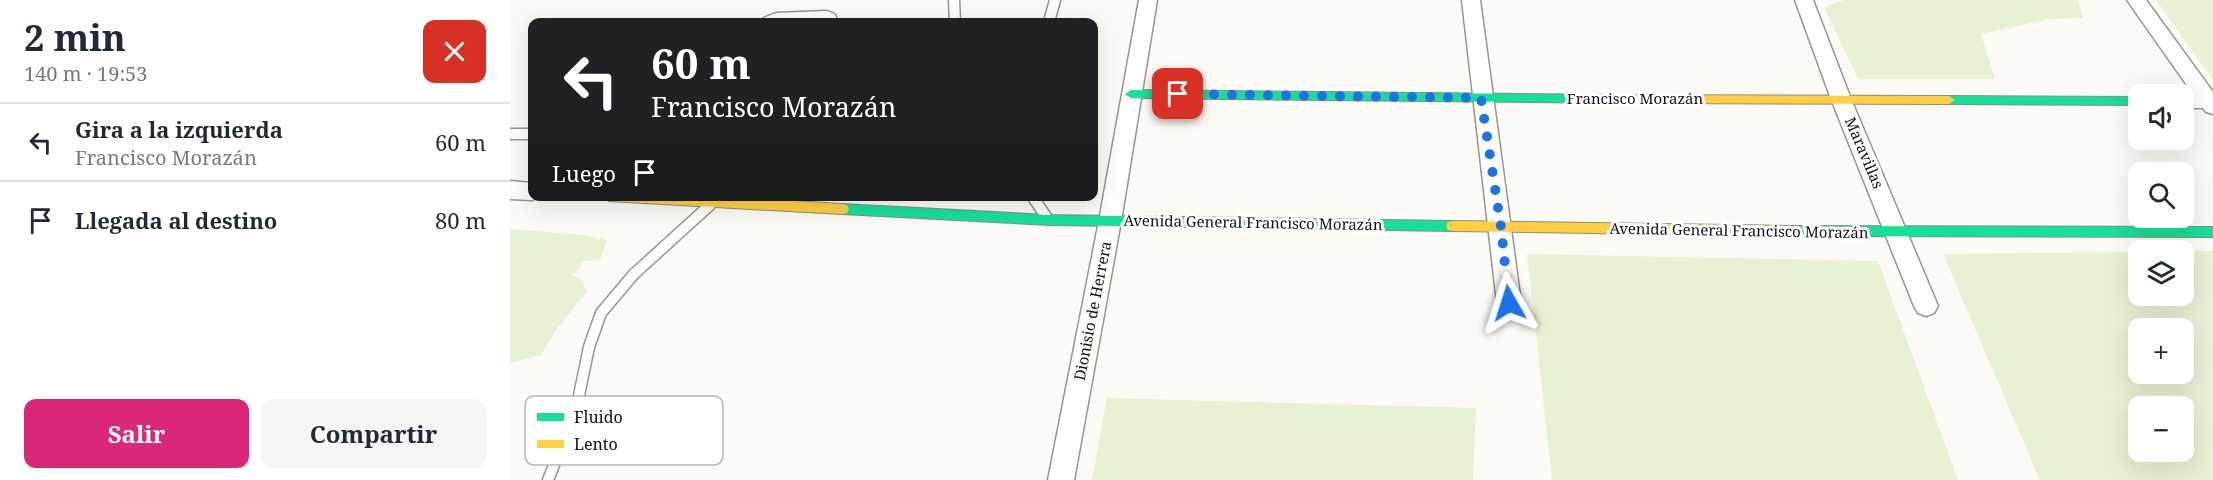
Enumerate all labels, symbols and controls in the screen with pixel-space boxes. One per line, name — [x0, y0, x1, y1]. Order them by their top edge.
text: 2 min — [24, 13, 126, 62]
button: close — [423, 20, 486, 83]
text: 60 m — [651, 34, 751, 91]
icon: left — [552, 42, 630, 120]
text: 140 m · 19:53 — [24, 60, 147, 87]
pin — [1152, 68, 1203, 119]
icon: arrive — [1161, 77, 1194, 110]
map controls — [2128, 84, 2194, 462]
button: sound — [2128, 84, 2194, 150]
text: Francisco Morazán — [651, 88, 896, 125]
street label: Francisco Morazán — [1567, 88, 1703, 108]
text: Gira a la izquierda — [75, 114, 283, 144]
street label: Maravillas — [1841, 114, 1889, 192]
icon: left — [24, 126, 57, 159]
text: 60 m — [435, 127, 486, 157]
text: Francisco Morazán — [75, 144, 257, 171]
icon: arrive — [628, 156, 661, 189]
text: Luego — [552, 158, 616, 188]
button: search — [2128, 162, 2194, 228]
icon: arrive — [24, 204, 57, 237]
text: Llegada al destino — [75, 205, 277, 235]
text: 80 m — [435, 205, 486, 235]
street label: Avenida General Francisco Morazán — [1123, 210, 1383, 234]
street label: Avenida General Francisco Morazán — [1609, 218, 1869, 242]
street label: Dionisio de Herrera — [1069, 240, 1115, 382]
button: layers — [2128, 240, 2194, 306]
position arrow — [1477, 271, 1541, 335]
button: + — [2128, 318, 2194, 384]
legend — [525, 396, 723, 465]
button: − — [2128, 396, 2194, 462]
button: Salir — [24, 399, 249, 468]
button: Compartir — [261, 399, 486, 468]
text: Fluido — [574, 406, 623, 428]
text: Lento — [574, 433, 618, 455]

